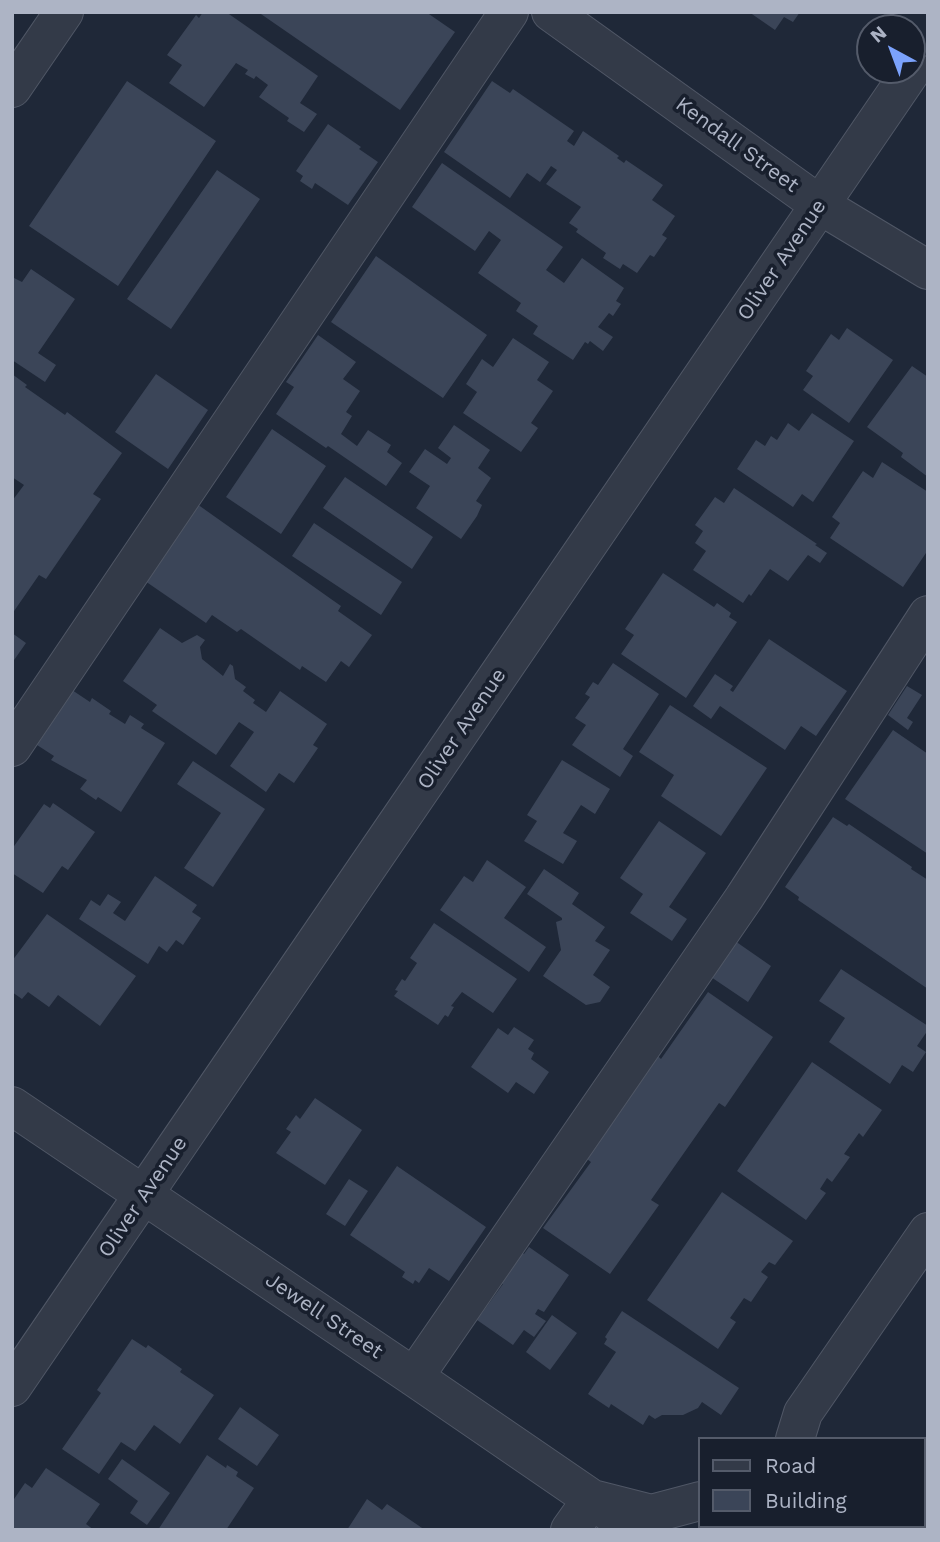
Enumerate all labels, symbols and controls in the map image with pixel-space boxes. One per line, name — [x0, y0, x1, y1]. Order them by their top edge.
north arrow — [856, 14, 926, 84]
text: N — [865, 21, 891, 48]
street label: Kendall Street — [670, 92, 804, 198]
street label: Oliver Avenue — [732, 195, 832, 325]
street label: Oliver Avenue — [412, 664, 512, 794]
street label: Oliver Avenue — [93, 1132, 193, 1262]
street label: Jewell Street — [261, 1267, 387, 1365]
legend — [698, 1437, 926, 1528]
text: Road — [765, 1453, 816, 1478]
text: Building — [765, 1488, 847, 1513]

